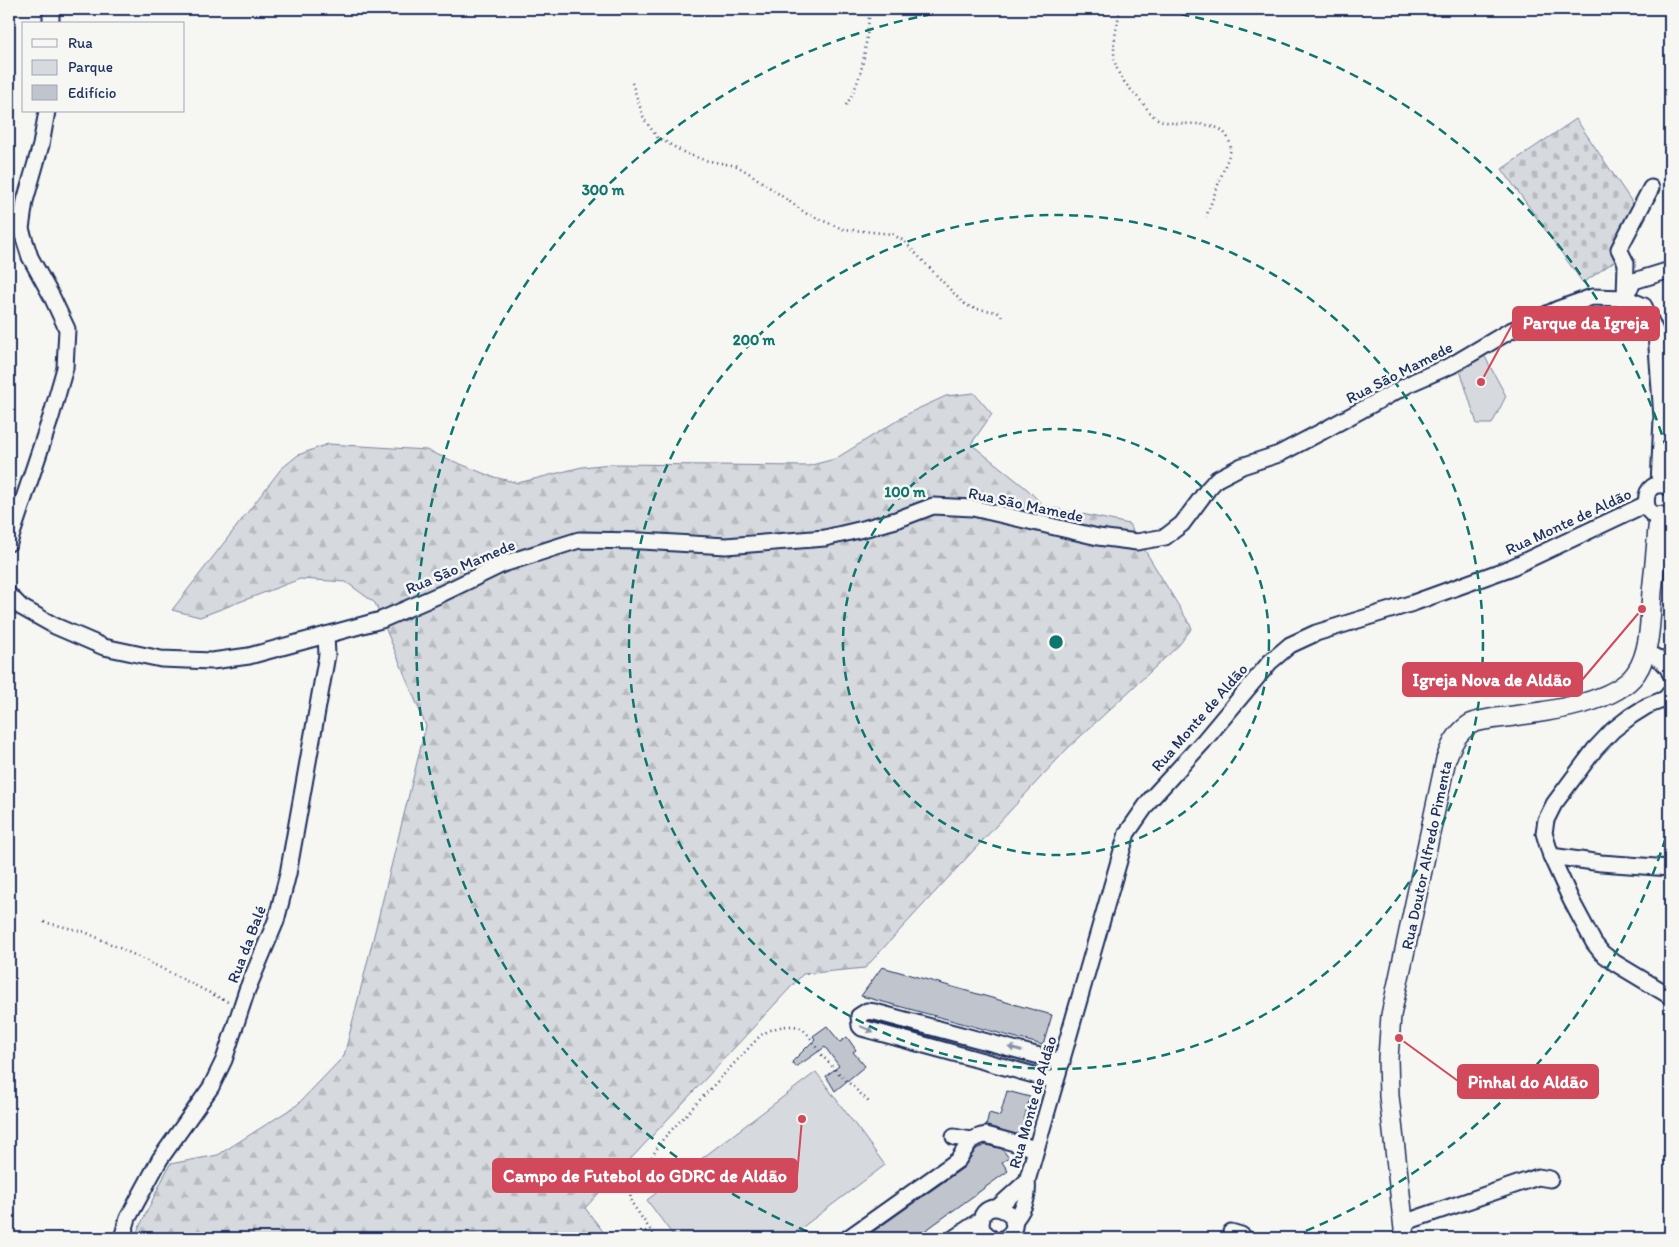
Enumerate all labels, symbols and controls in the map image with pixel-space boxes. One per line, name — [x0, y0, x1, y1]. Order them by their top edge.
legend — [22, 22, 185, 112]
text: Rua — [68, 34, 93, 52]
text: Parque — [68, 58, 113, 76]
text: Edifício — [68, 84, 116, 102]
text: 300 m — [582, 181, 625, 199]
callout: Parque da Igreja — [1513, 307, 1659, 340]
text: Parque da Igreja — [1523, 312, 1650, 334]
text: 200 m — [733, 331, 776, 349]
street label: Rua São Mamede — [1343, 337, 1456, 408]
text: 100 m — [884, 483, 926, 501]
street label: Rua São Mamede — [967, 483, 1085, 526]
street label: Rua Monte de Aldão — [1502, 484, 1634, 559]
street label: Rua São Mamede — [403, 535, 518, 598]
centre of rings — [1047, 633, 1065, 651]
street label: Rua Monte de Aldão — [1147, 659, 1251, 775]
callout: Igreja Nova de Aldão — [1403, 663, 1582, 696]
text: Igreja Nova de Aldão — [1413, 669, 1571, 691]
street label: Rua Doutor Alfredo Pimenta — [1397, 759, 1456, 951]
street label: Rua da Balé — [223, 903, 270, 986]
one-way arrow — [860, 1025, 874, 1033]
street label: Rua Monte de Aldão — [1004, 1034, 1060, 1171]
one-way arrow — [1007, 1045, 1022, 1053]
callout: Pinhal do Aldão — [1458, 1065, 1598, 1098]
text: Pinhal do Aldão — [1468, 1071, 1588, 1093]
callout: Campo de Futebol do GDRC de Aldão — [493, 1159, 797, 1192]
text: Campo de Futebol do GDRC de Aldão — [503, 1165, 787, 1187]

